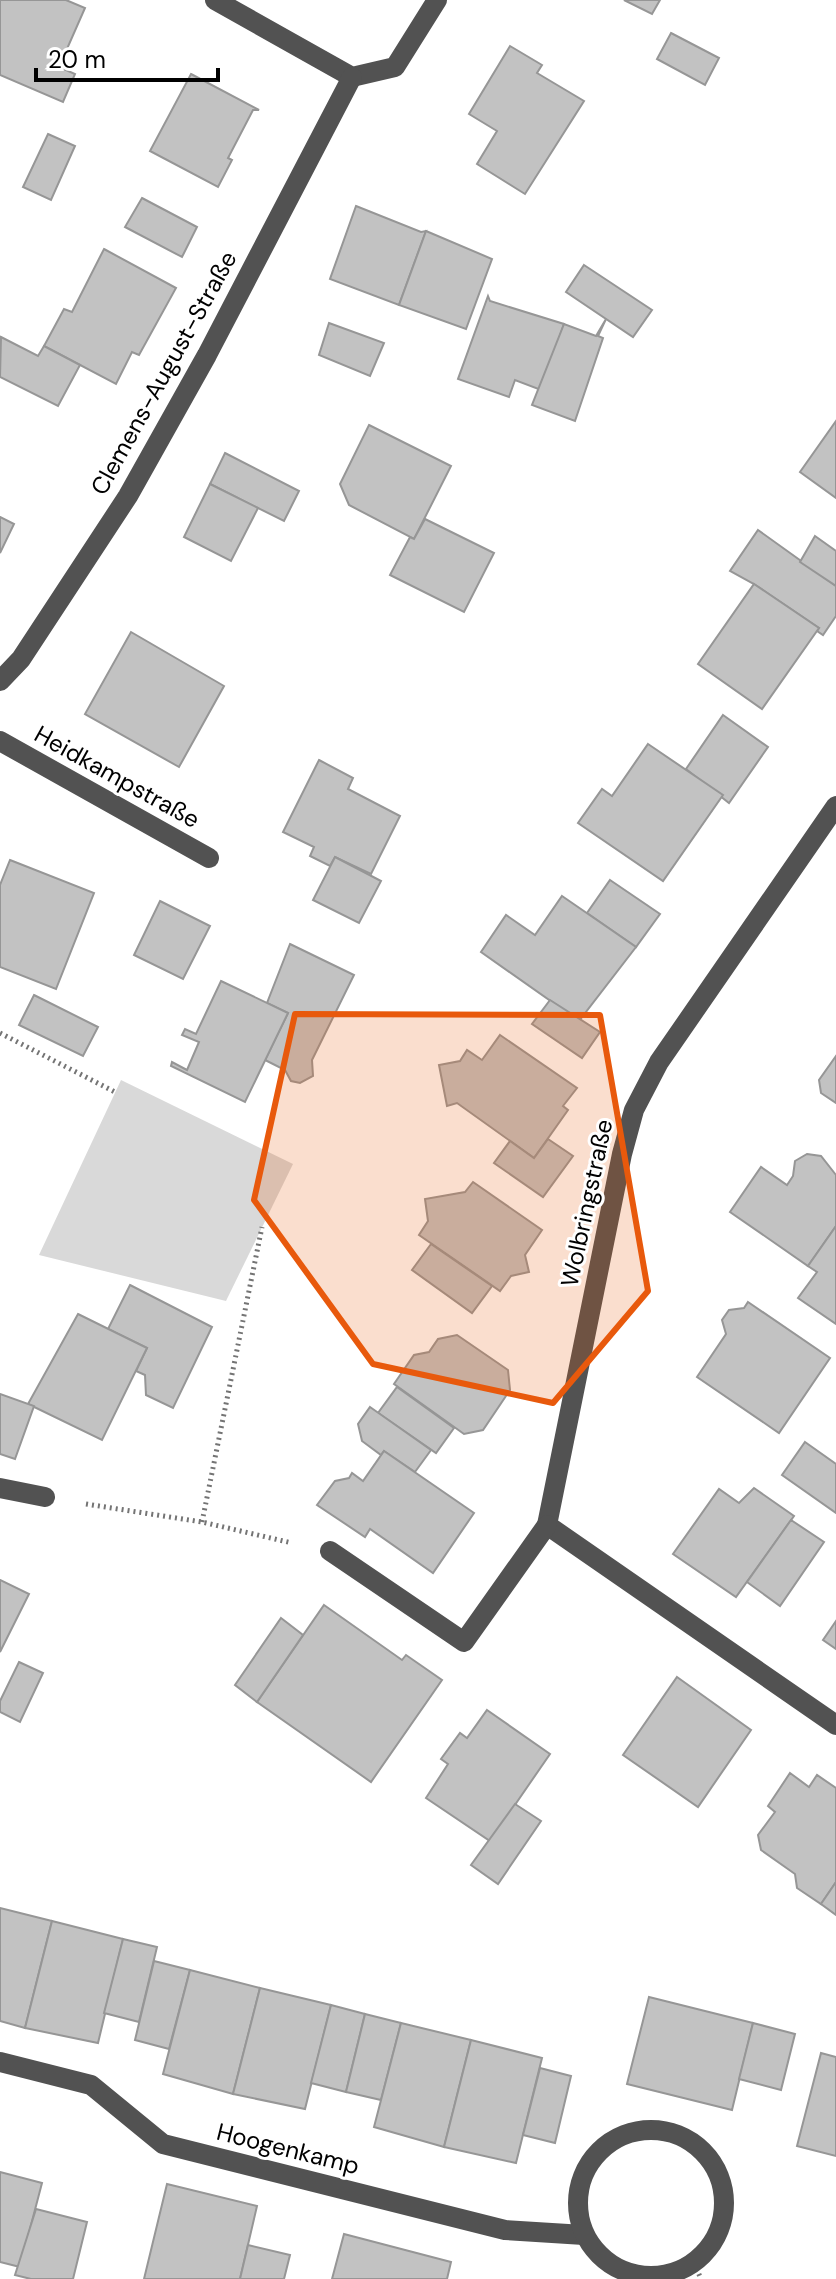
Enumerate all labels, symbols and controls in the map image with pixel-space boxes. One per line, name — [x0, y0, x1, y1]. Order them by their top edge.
scale bar — [36, 32, 218, 82]
text: 20 m — [48, 44, 106, 75]
street label: Clemens-August-Straße — [84, 245, 244, 500]
street label: Heidkampstraße — [29, 718, 205, 835]
street label: Wolbringstraße — [554, 1116, 619, 1289]
street label: Hoogenkamp — [213, 2116, 363, 2181]

